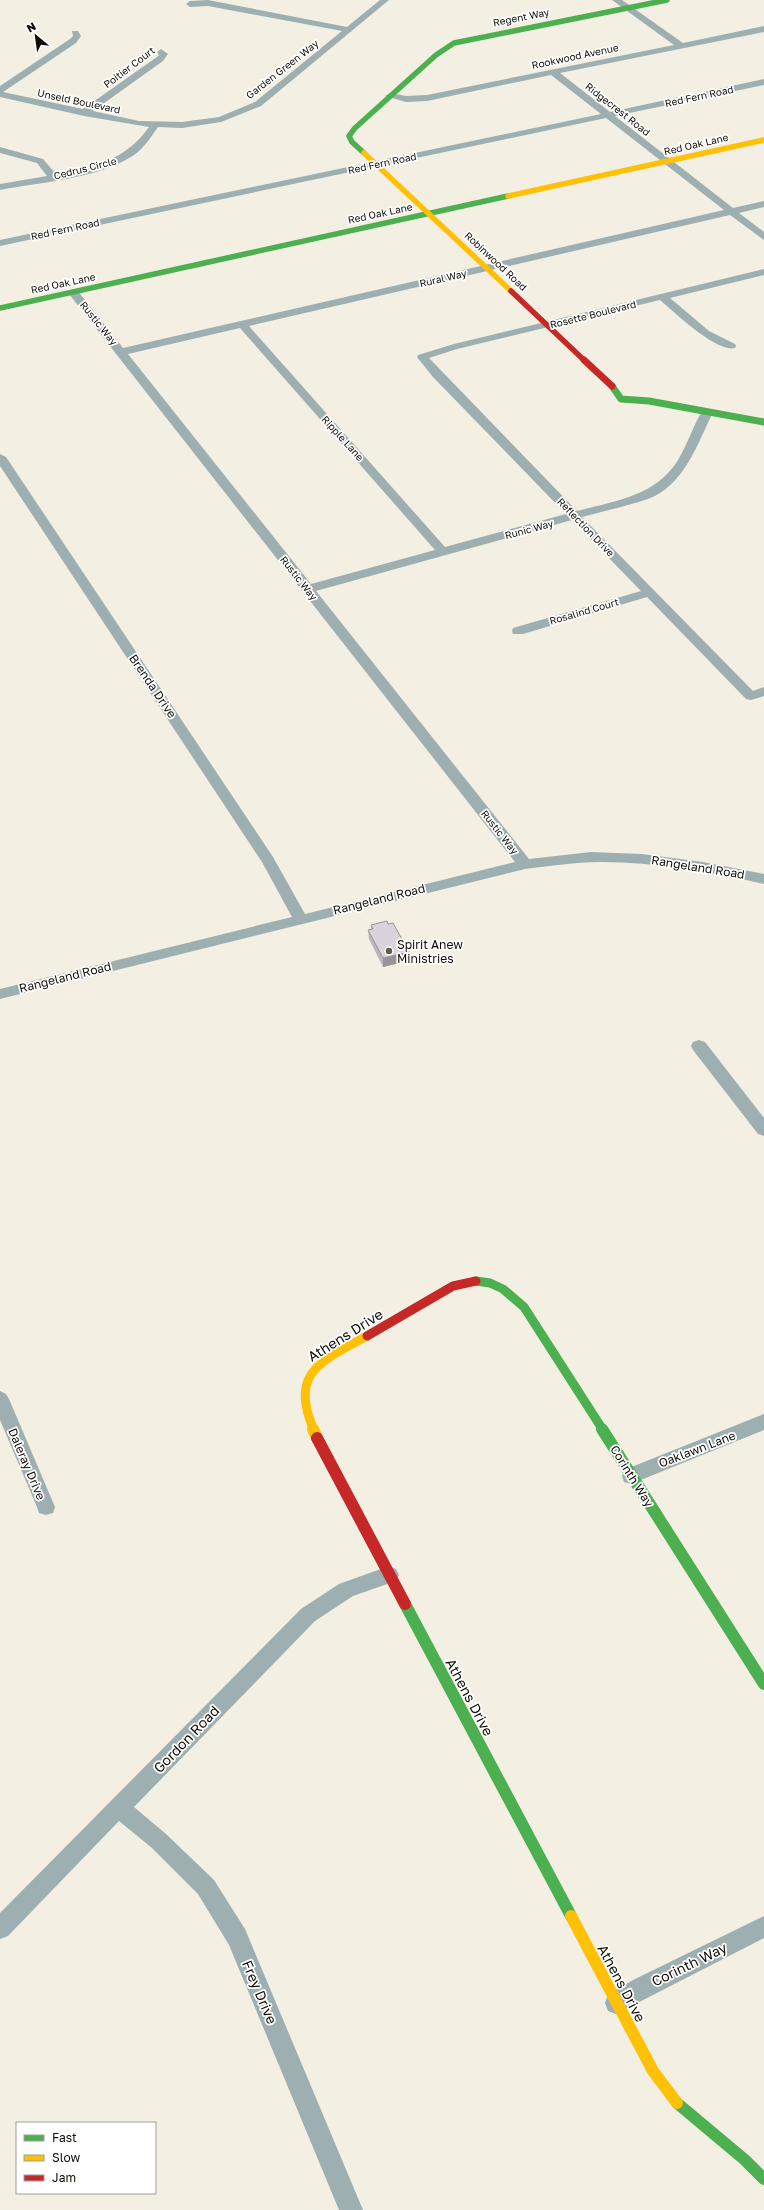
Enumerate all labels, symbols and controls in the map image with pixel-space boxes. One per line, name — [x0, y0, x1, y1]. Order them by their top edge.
street label: Regent Way — [492, 6, 551, 28]
north arrow — [16, 16, 56, 56]
text: N — [24, 19, 38, 35]
street label: Garden Green Way — [243, 37, 321, 101]
street label: Rookwood Avenue — [531, 41, 620, 71]
street label: Poitier Court — [101, 44, 157, 90]
street label: Ridgecrest Road — [583, 80, 653, 138]
street label: Red Fern Road — [664, 83, 734, 109]
street label: Unseld Boulevard — [36, 86, 122, 116]
street label: Red Oak Lane — [663, 131, 730, 157]
street label: Red Fern Road — [347, 150, 417, 176]
street label: Cedrus Circle — [52, 154, 118, 182]
street label: Red Oak Lane — [347, 200, 414, 226]
street label: Red Fern Road — [30, 216, 100, 242]
street label: Robinwood Road — [462, 229, 530, 293]
street label: Rural Way — [418, 267, 468, 289]
street label: Red Oak Lane — [30, 270, 97, 296]
street label: Rosette Boulevard — [549, 297, 637, 331]
street label: Rustic Way — [78, 299, 121, 348]
street label: Ripple Lane — [320, 413, 367, 463]
street label: Reflection Drive — [555, 495, 617, 559]
street label: Runic Way — [503, 517, 555, 541]
street label: Rustic Way — [278, 553, 320, 603]
street label: Rosalind Court — [548, 595, 620, 627]
street label: Brenda Drive — [126, 651, 180, 721]
street label: Rustic Way — [479, 807, 521, 857]
street label: Rangeland Road — [650, 852, 746, 882]
street label: Rangeland Road — [331, 880, 427, 918]
place label: Spirit Anew Ministries — [397, 937, 463, 966]
marker: Spirit Anew Ministries — [384, 946, 394, 956]
street label: Rangeland Road — [17, 958, 113, 996]
street label: Athens Drive — [304, 1305, 386, 1365]
street label: Daleray Drive — [5, 1426, 49, 1502]
street label: Oaklawn Lane — [656, 1427, 738, 1471]
street label: Corinth Way — [607, 1442, 657, 1510]
street label: Athens Drive — [442, 1655, 498, 1739]
street label: Gordon Road — [150, 1702, 222, 1776]
street label: Corinth Way — [649, 1938, 730, 1990]
street label: Athens Drive — [594, 1941, 650, 2025]
street label: Frey Drive — [239, 1958, 281, 2026]
legend — [16, 2122, 156, 2194]
text: Fast — [52, 2130, 77, 2145]
text: Slow — [52, 2150, 80, 2165]
text: Jam — [52, 2170, 76, 2185]

